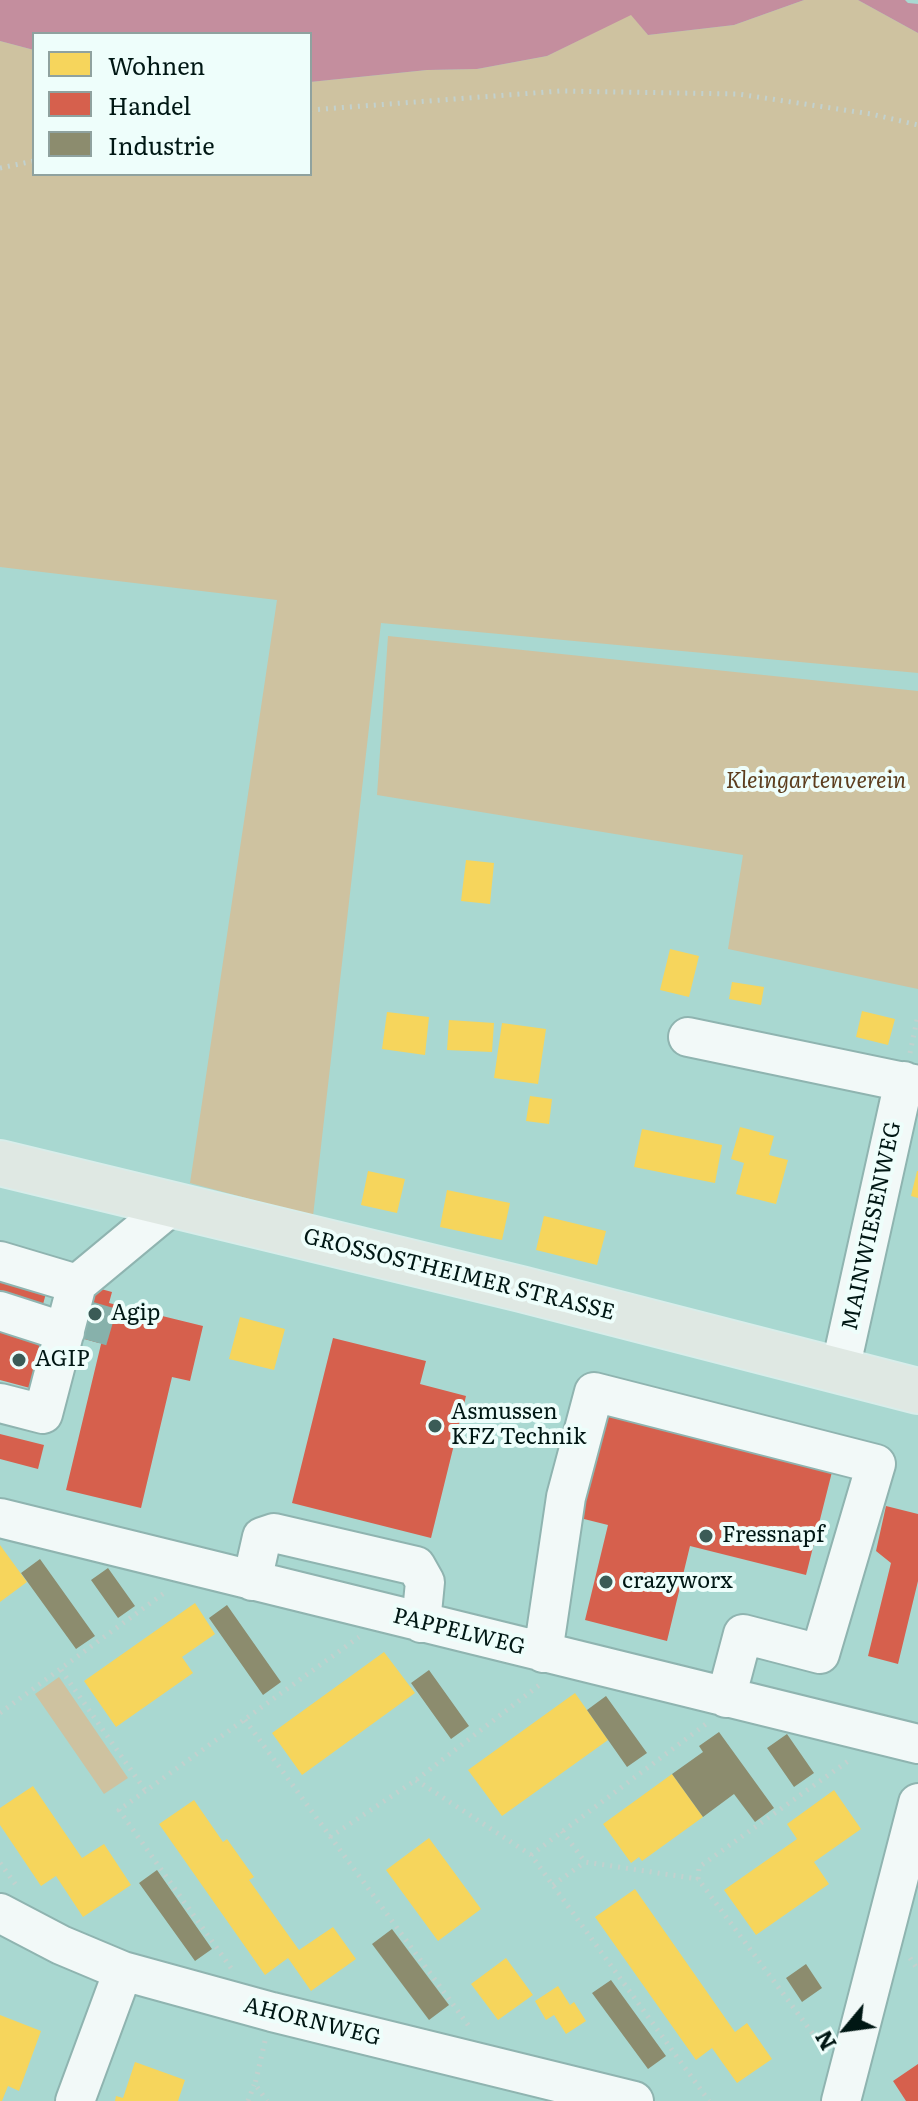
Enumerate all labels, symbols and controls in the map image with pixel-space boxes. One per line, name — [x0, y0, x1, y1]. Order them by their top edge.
legend — [32, 32, 312, 176]
text: Wohnen — [108, 47, 205, 82]
text: Handel — [108, 87, 191, 122]
text: Industrie — [108, 127, 215, 162]
park label: Kleingartenverein — [726, 769, 906, 795]
street label: MAINWIESENWEG — [837, 1119, 907, 1333]
street label: GROSSOSTHEIMER STRASSE — [301, 1224, 617, 1326]
place label: Agip — [111, 1301, 160, 1327]
marker: Agip — [86, 1305, 104, 1323]
place label: AGIP — [35, 1347, 89, 1373]
marker: AGIP — [10, 1351, 28, 1369]
place label: Asmussen KFZ Technik — [451, 1400, 586, 1452]
marker: Asmussen KFZ Technik — [426, 1417, 444, 1435]
place label: Fressnapf — [722, 1523, 825, 1549]
marker: Fressnapf — [697, 1527, 715, 1545]
place label: crazyworx — [622, 1569, 733, 1595]
marker: crazyworx — [597, 1573, 615, 1591]
street label: PAPPELWEG — [390, 1603, 528, 1661]
north arrow — [806, 1989, 886, 2069]
street label: AHORNWEG — [241, 1992, 383, 2052]
text: N — [806, 2025, 843, 2057]

